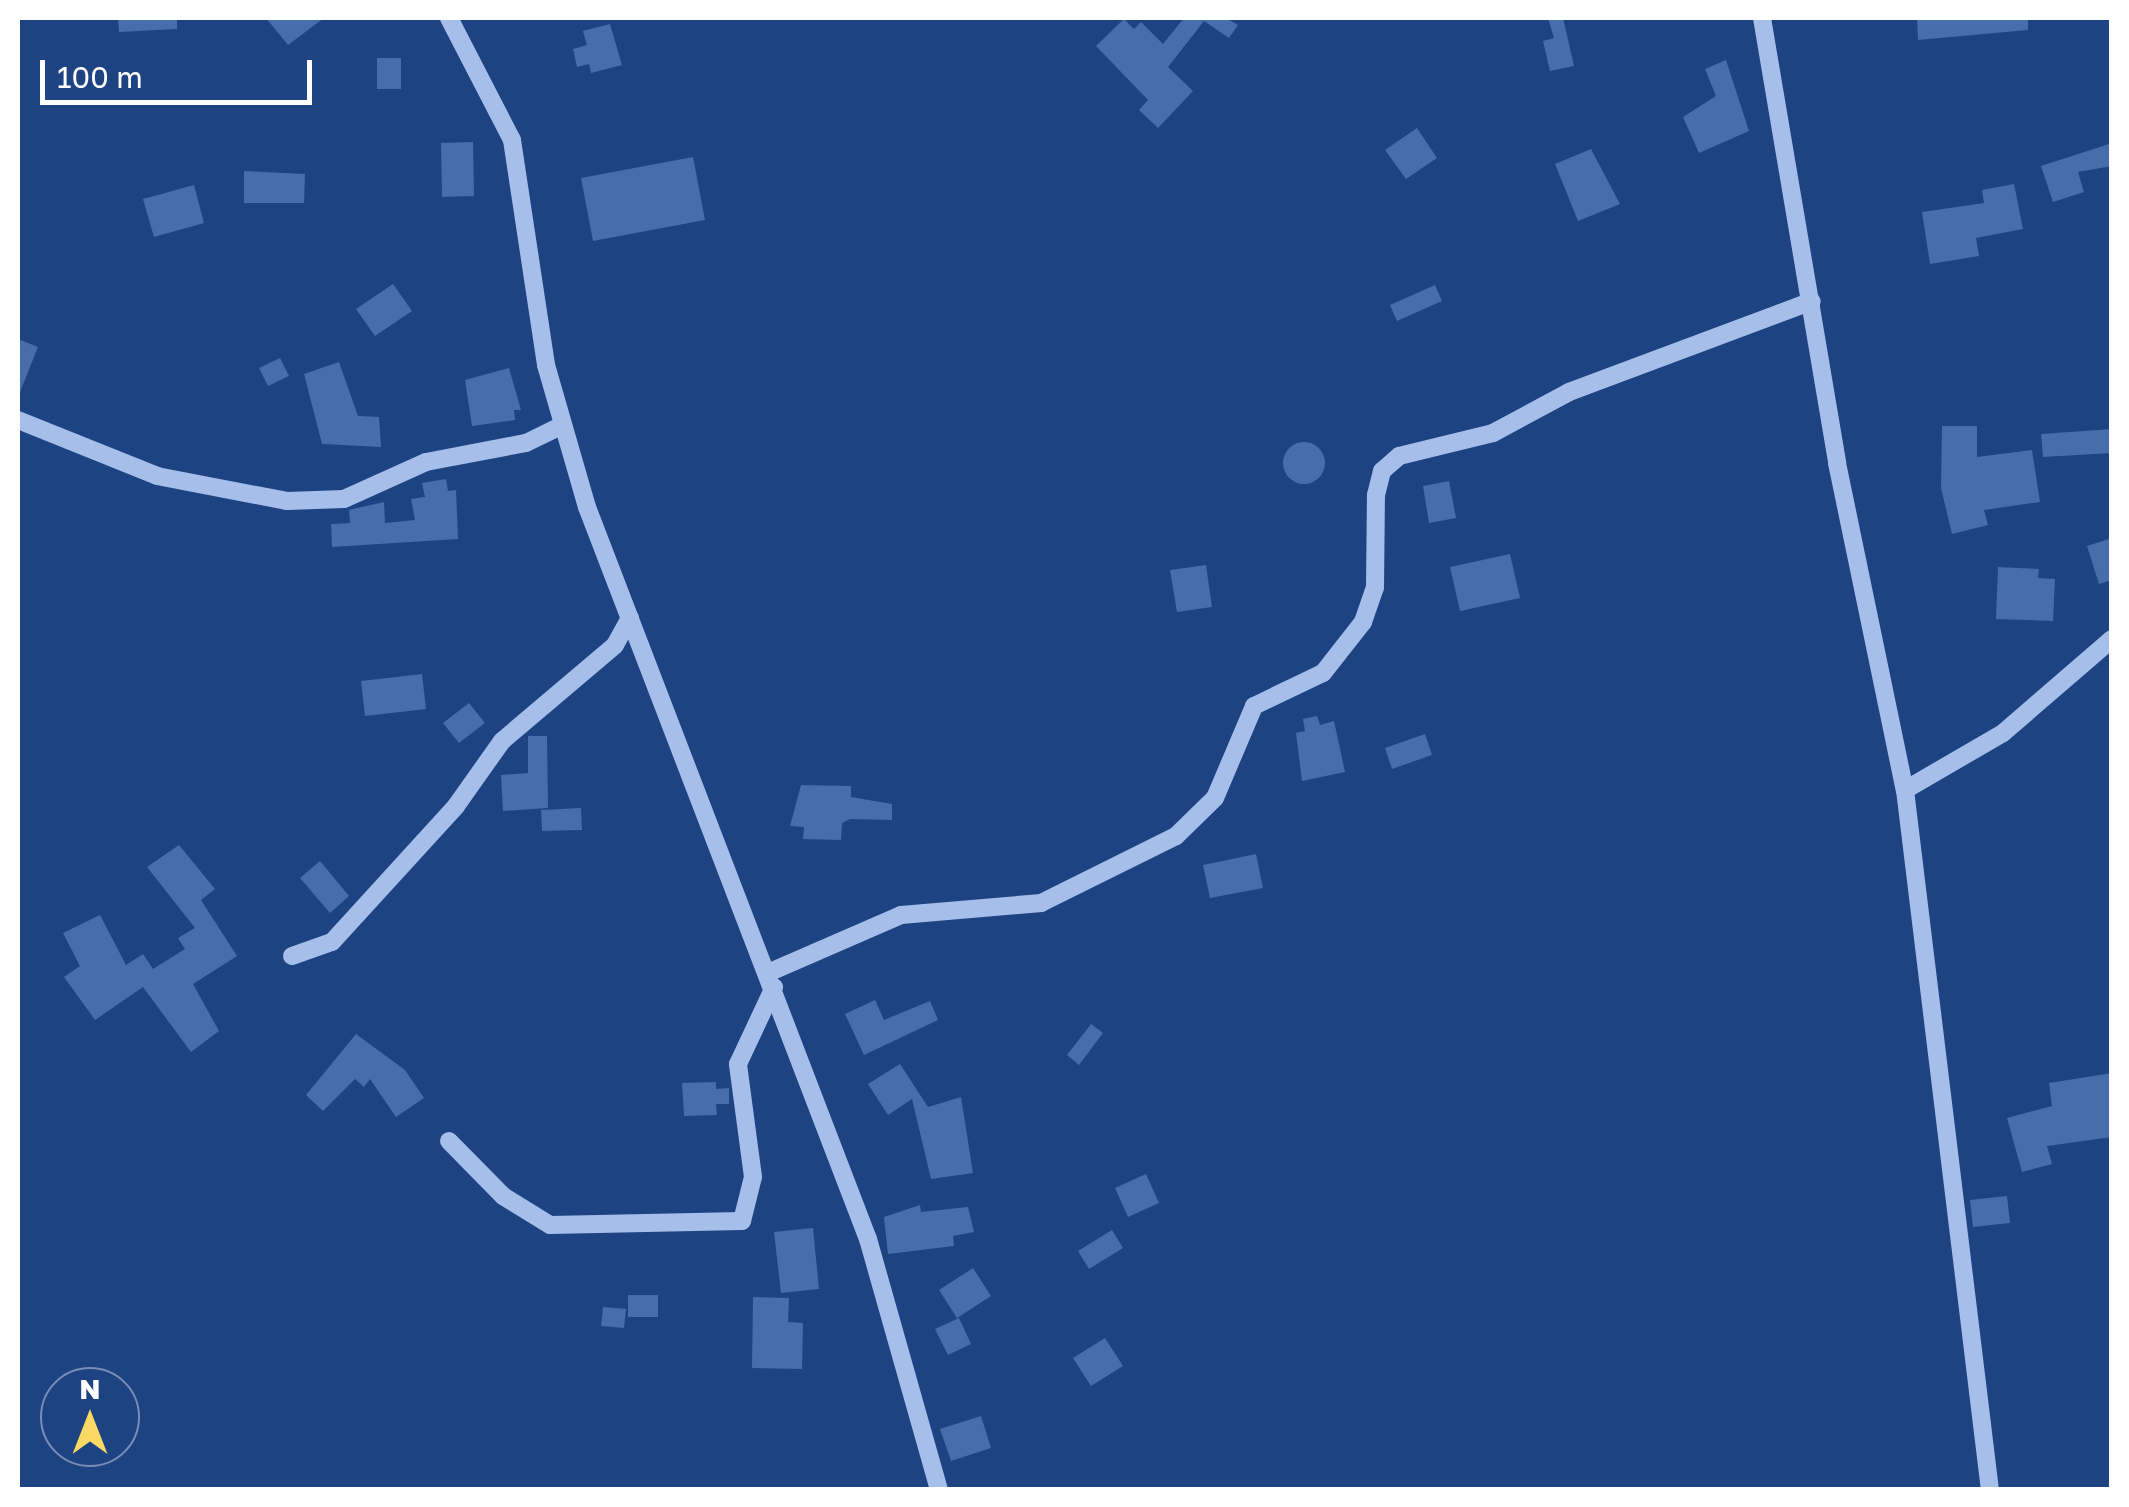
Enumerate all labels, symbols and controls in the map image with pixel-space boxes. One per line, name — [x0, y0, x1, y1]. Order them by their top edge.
scale bar — [45, 40, 318, 102]
text: 100 m — [57, 59, 143, 95]
north arrow — [40, 1367, 140, 1467]
text: N — [79, 1372, 101, 1405]

